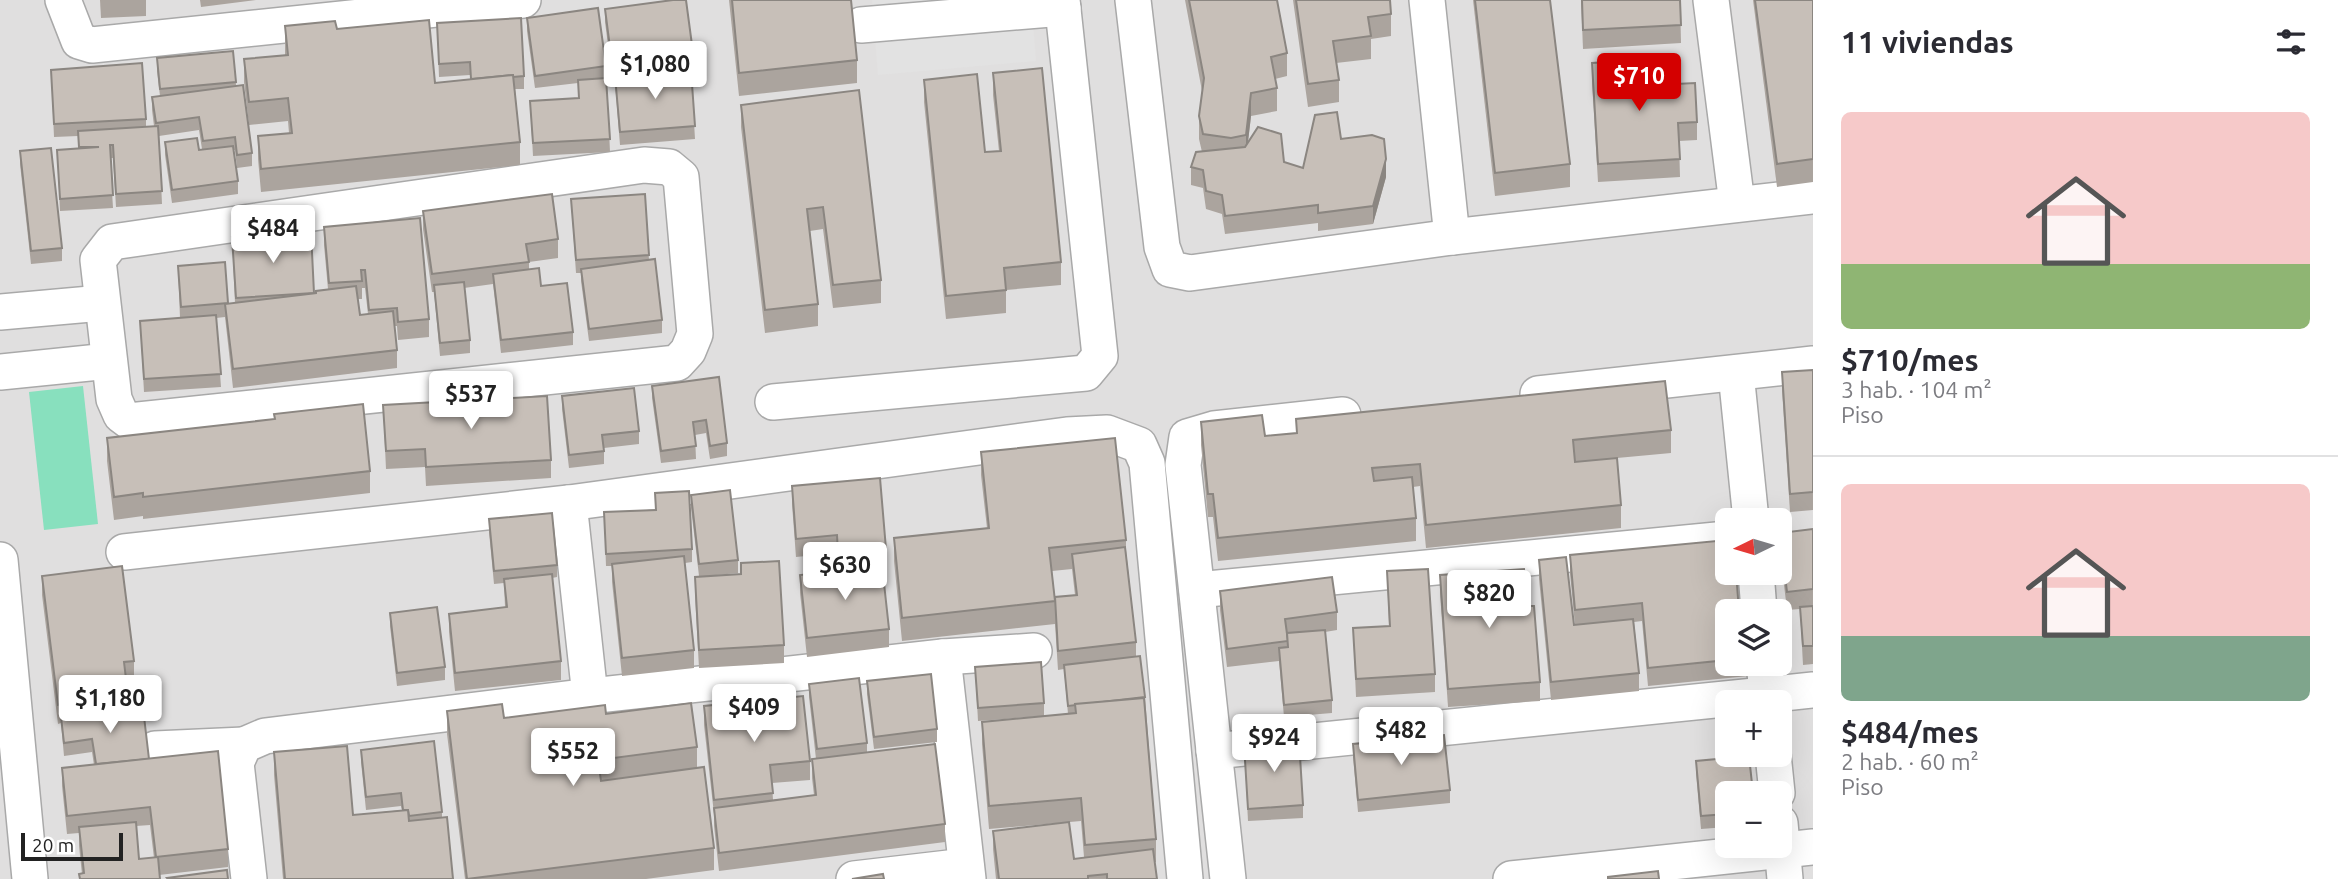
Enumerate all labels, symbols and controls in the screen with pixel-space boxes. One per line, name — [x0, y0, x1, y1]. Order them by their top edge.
icon: filters — [2272, 23, 2310, 61]
text: 11 viviendas — [1841, 25, 2014, 59]
pin: $1,080 — [598, 42, 712, 101]
text: $1,080 — [620, 51, 690, 76]
pin: $710 — [1598, 54, 1680, 113]
text: $710 — [1613, 63, 1665, 88]
icon: home — [2013, 158, 2139, 284]
pin: $484 — [232, 205, 314, 265]
text: $484 — [247, 215, 299, 240]
text: $710/mes — [1841, 343, 1979, 377]
pin: $537 — [430, 372, 512, 431]
text: 3 hab. · 104 m² — [1841, 377, 1992, 402]
text: $537 — [445, 381, 497, 406]
text: Piso — [1841, 402, 1884, 427]
north arrow — [1715, 508, 1792, 584]
map controls — [1715, 508, 1792, 858]
icon: home — [2013, 530, 2139, 656]
pin: $630 — [804, 542, 886, 602]
text: $630 — [819, 552, 871, 577]
pin: $820 — [1448, 570, 1530, 630]
text: $820 — [1463, 580, 1515, 605]
button: layers — [1715, 599, 1792, 676]
pin: $1,180 — [53, 676, 167, 735]
pin: $409 — [713, 684, 795, 744]
text: $1,180 — [75, 685, 145, 710]
button: + — [1715, 690, 1792, 767]
text: $409 — [728, 694, 780, 719]
pin: $482 — [1360, 708, 1442, 767]
pin: $924 — [1233, 714, 1315, 774]
text: $484/mes — [1841, 715, 1979, 749]
text: $482 — [1375, 717, 1427, 742]
text: $924 — [1248, 724, 1300, 749]
pin: $552 — [532, 728, 614, 788]
text: $552 — [547, 738, 599, 763]
text: 2 hab. · 60 m² — [1841, 749, 1979, 774]
text: Piso — [1841, 774, 1884, 799]
button: − — [1715, 781, 1792, 858]
scale bar — [21, 830, 122, 862]
text: 20 m — [32, 834, 74, 856]

